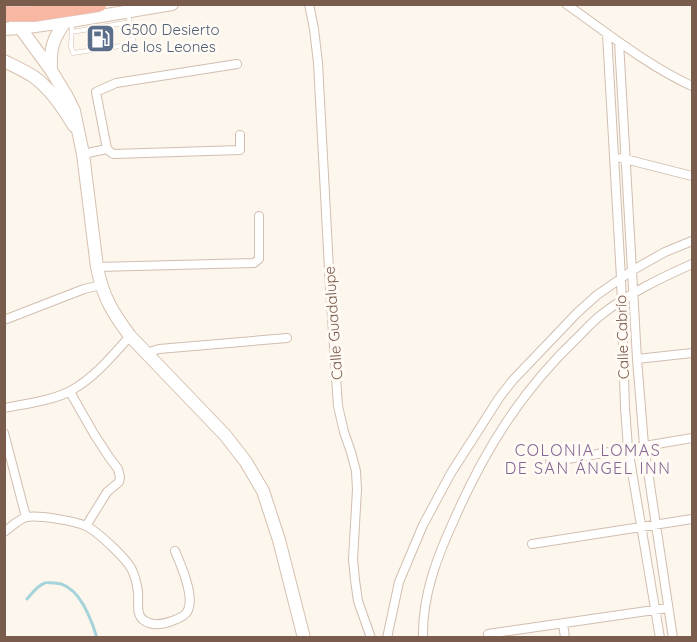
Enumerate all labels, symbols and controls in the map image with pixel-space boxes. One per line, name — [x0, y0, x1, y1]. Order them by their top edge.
place label: G500 Desierto de los Leones — [121, 20, 220, 56]
fuel station icon: G500 Desierto de los Leones — [84, 22, 116, 54]
street label: Calle Guadalupe — [320, 266, 346, 380]
street label: Calle Cabrío — [611, 295, 633, 379]
district label: COLONIA LOMAS DE SAN ÁNGEL INN — [505, 440, 671, 478]

